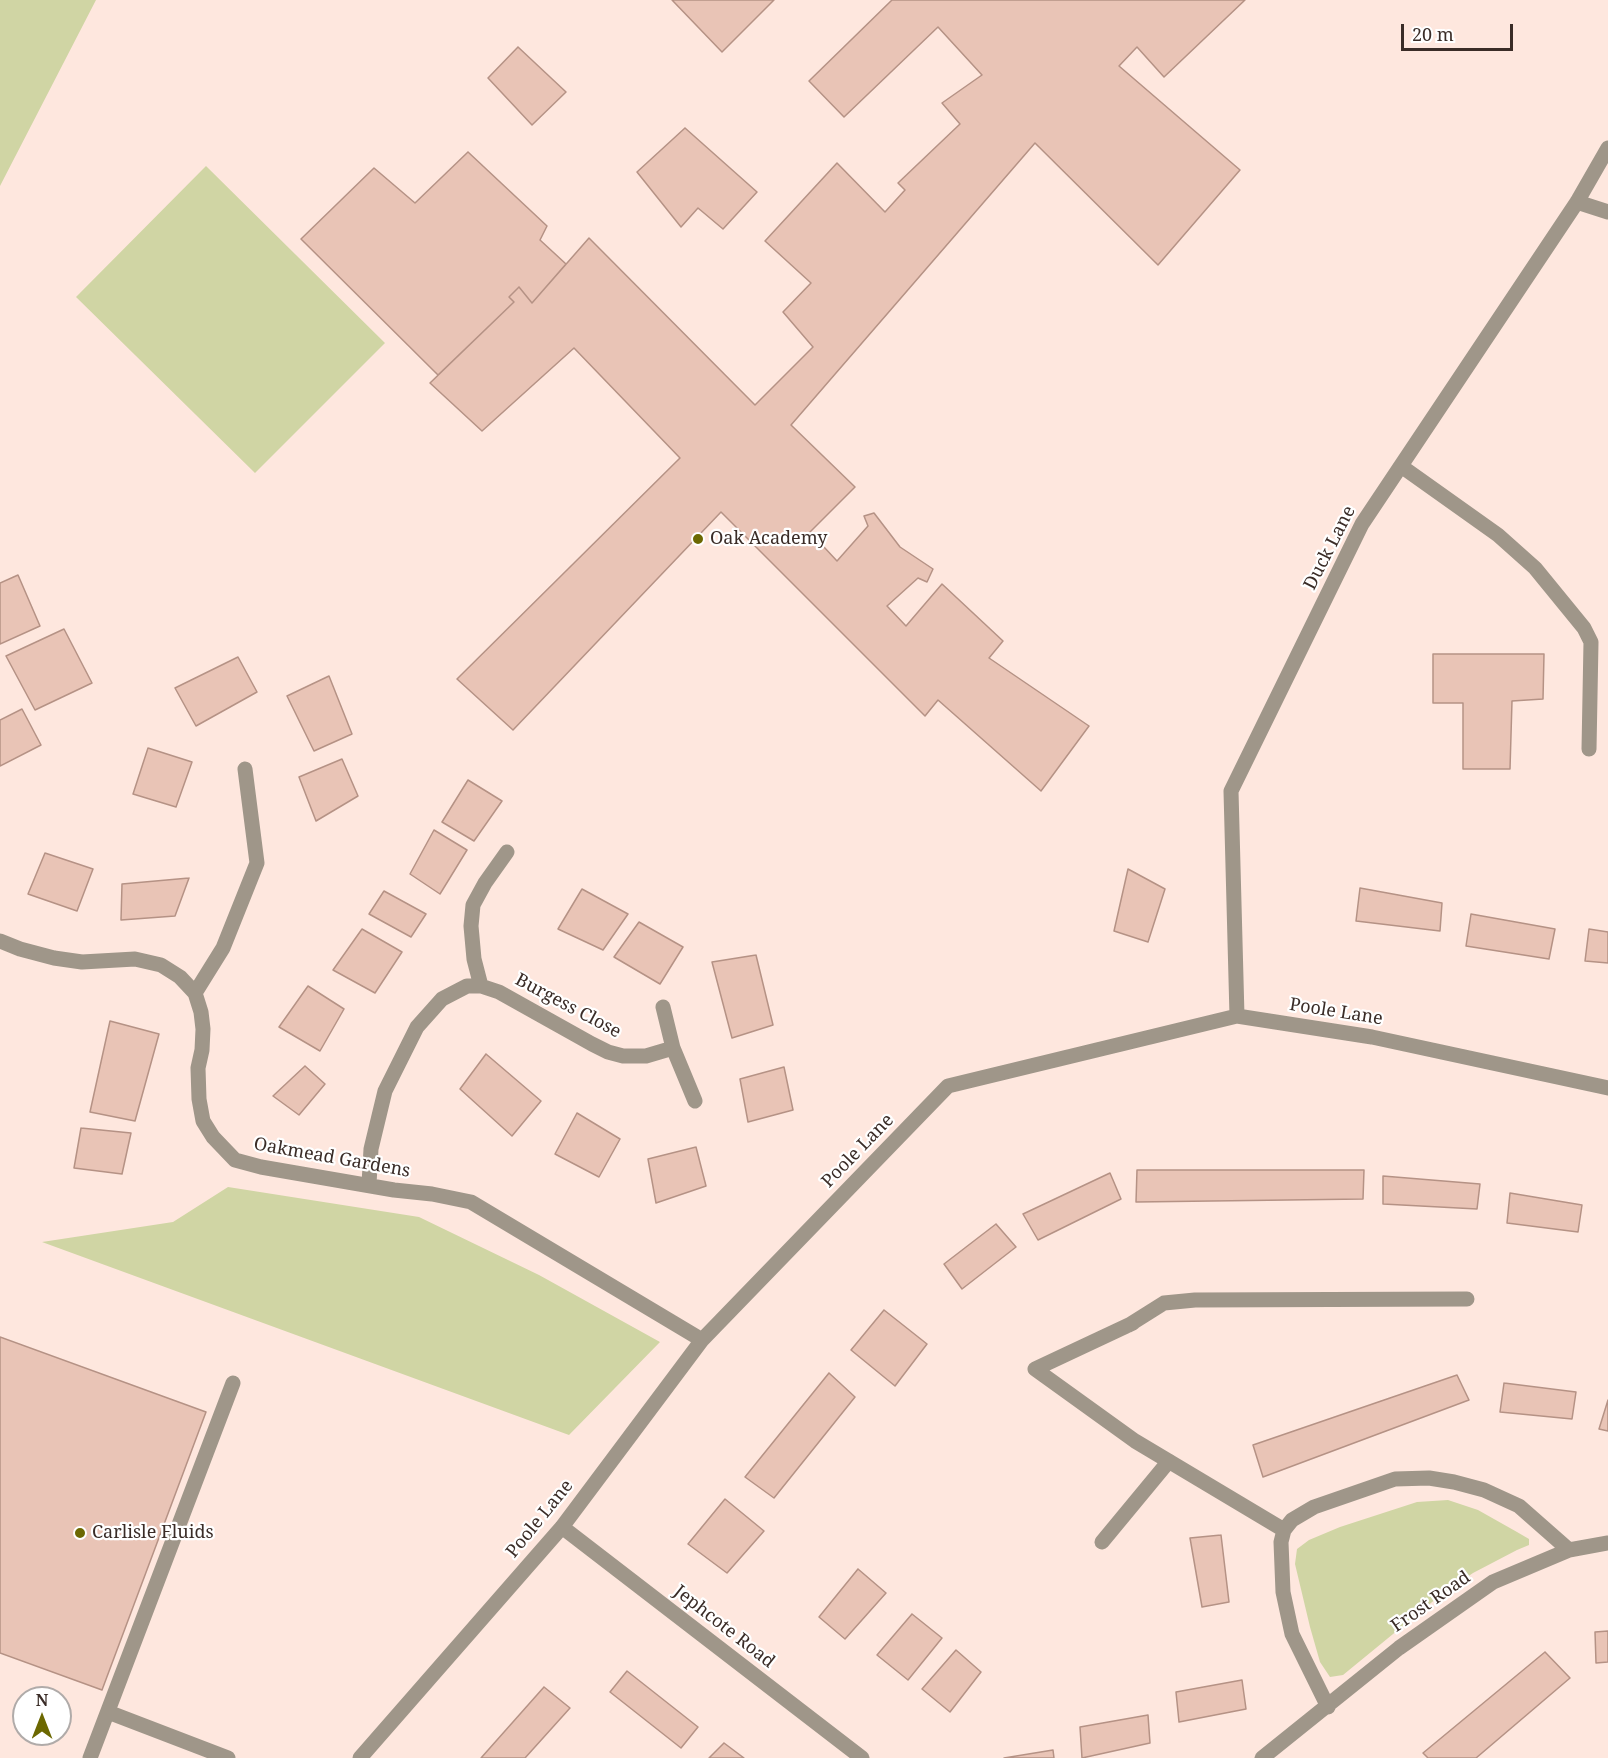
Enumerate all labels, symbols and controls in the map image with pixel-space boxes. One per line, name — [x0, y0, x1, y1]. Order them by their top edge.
scale bar — [1404, 12, 1516, 50]
text: 20 m — [1412, 22, 1454, 46]
street label: Duck Lane — [1300, 502, 1360, 594]
place label: Oak Academy — [710, 528, 828, 550]
marker: Oak Academy — [691, 532, 705, 546]
street label: Burgess Close — [511, 969, 625, 1043]
street label: Poole Lane — [1288, 994, 1384, 1030]
street label: Poole Lane — [818, 1110, 898, 1192]
street label: Oakmead Gardens — [252, 1134, 412, 1182]
street label: Poole Lane — [502, 1476, 578, 1562]
place label: Carlisle Fluids — [92, 1522, 214, 1544]
marker: Carlisle Fluids — [73, 1526, 87, 1540]
street label: Frost Road — [1387, 1567, 1475, 1637]
street label: Jephcote Road — [669, 1581, 779, 1673]
north arrow — [12, 1686, 72, 1746]
text: N — [36, 1689, 48, 1711]

